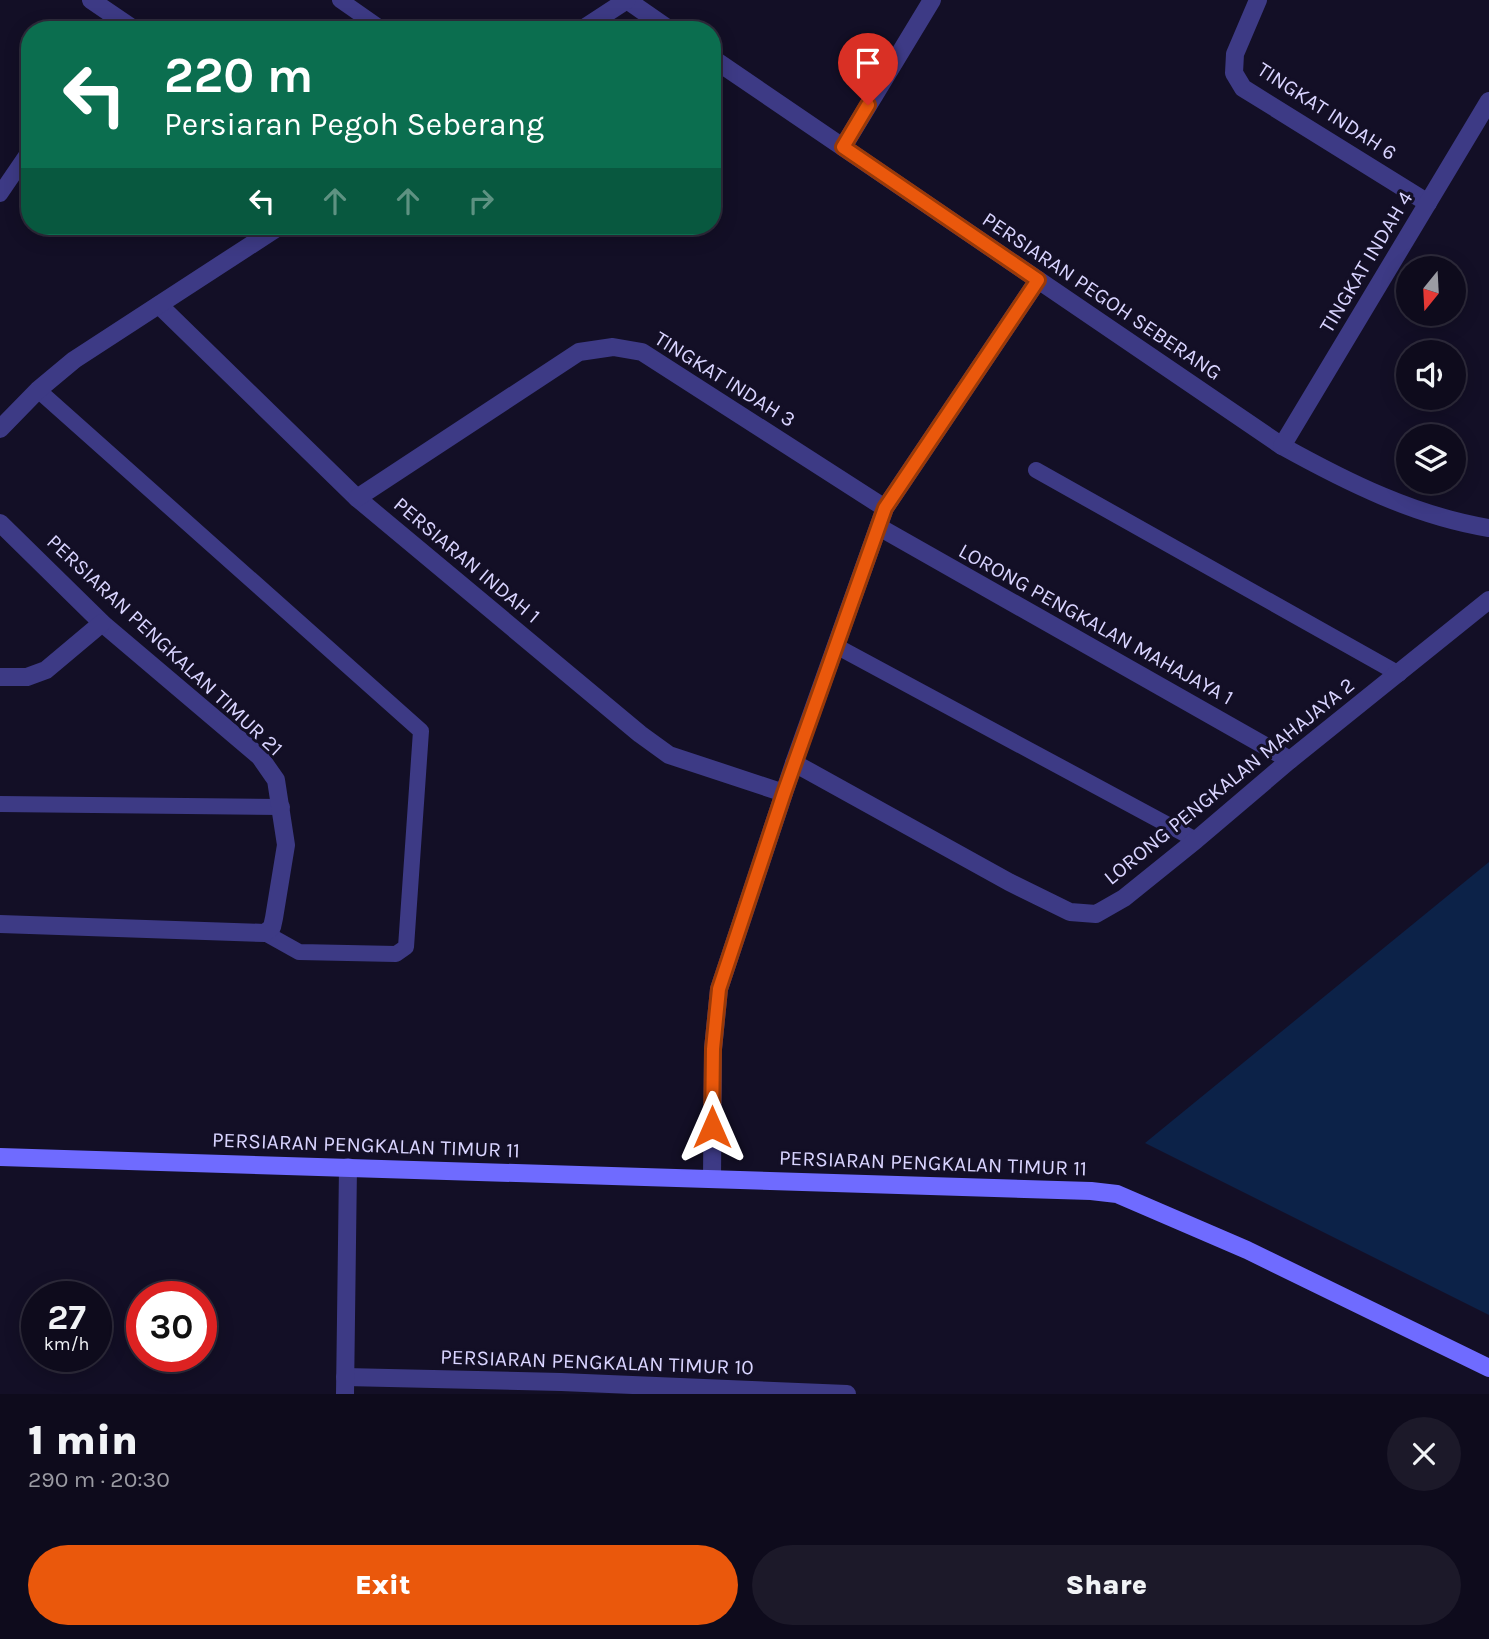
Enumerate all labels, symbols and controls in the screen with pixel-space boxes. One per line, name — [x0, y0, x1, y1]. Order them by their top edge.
pin — [838, 33, 898, 105]
icon: arrive — [849, 44, 887, 82]
text: 220 m — [164, 47, 313, 104]
icon: left — [49, 49, 140, 140]
street label: TINGKAT INDAH 6 — [1253, 57, 1401, 165]
text: Persiaran Pegoh Seberang — [164, 106, 544, 143]
icon: left — [243, 182, 281, 220]
icon: ahead — [316, 182, 354, 220]
icon: ahead — [389, 182, 427, 220]
icon: right — [462, 182, 500, 220]
street label: TINGKAT INDAH 4 — [1314, 187, 1418, 337]
street label: PERSIARAN PEGOH SEBERANG — [978, 207, 1226, 385]
north arrow — [1396, 256, 1466, 326]
map controls — [1396, 256, 1466, 494]
street label: TINGKAT INDAH 3 — [650, 326, 800, 432]
button: sound — [1396, 340, 1466, 410]
button: layers — [1396, 424, 1466, 494]
street label: PERSIARAN INDAH 1 — [389, 492, 545, 628]
street label: PERSIARAN PENGKALAN TIMUR 21 — [42, 529, 288, 761]
street label: LORONG PENGKALAN MAHAJAYA 1 — [955, 538, 1237, 710]
street label: LORONG PENGKALAN MAHAJAYA 2 — [1099, 672, 1359, 890]
position arrow — [675, 1090, 749, 1164]
street label: PERSIARAN PENGKALAN TIMUR 11 — [212, 1128, 520, 1162]
street label: PERSIARAN PENGKALAN TIMUR 11 — [779, 1146, 1087, 1180]
speed limit sign: 30 — [126, 1281, 217, 1372]
text: 27 — [47, 1297, 86, 1338]
text: km/h — [44, 1333, 89, 1355]
street label: PERSIARAN PENGKALAN TIMUR 10 — [440, 1345, 754, 1379]
text: 1 min — [28, 1415, 138, 1465]
button: close — [1387, 1417, 1461, 1491]
text: 290 m · 20:30 — [28, 1466, 170, 1493]
button: Exit — [28, 1545, 738, 1625]
button: Share — [752, 1545, 1461, 1625]

